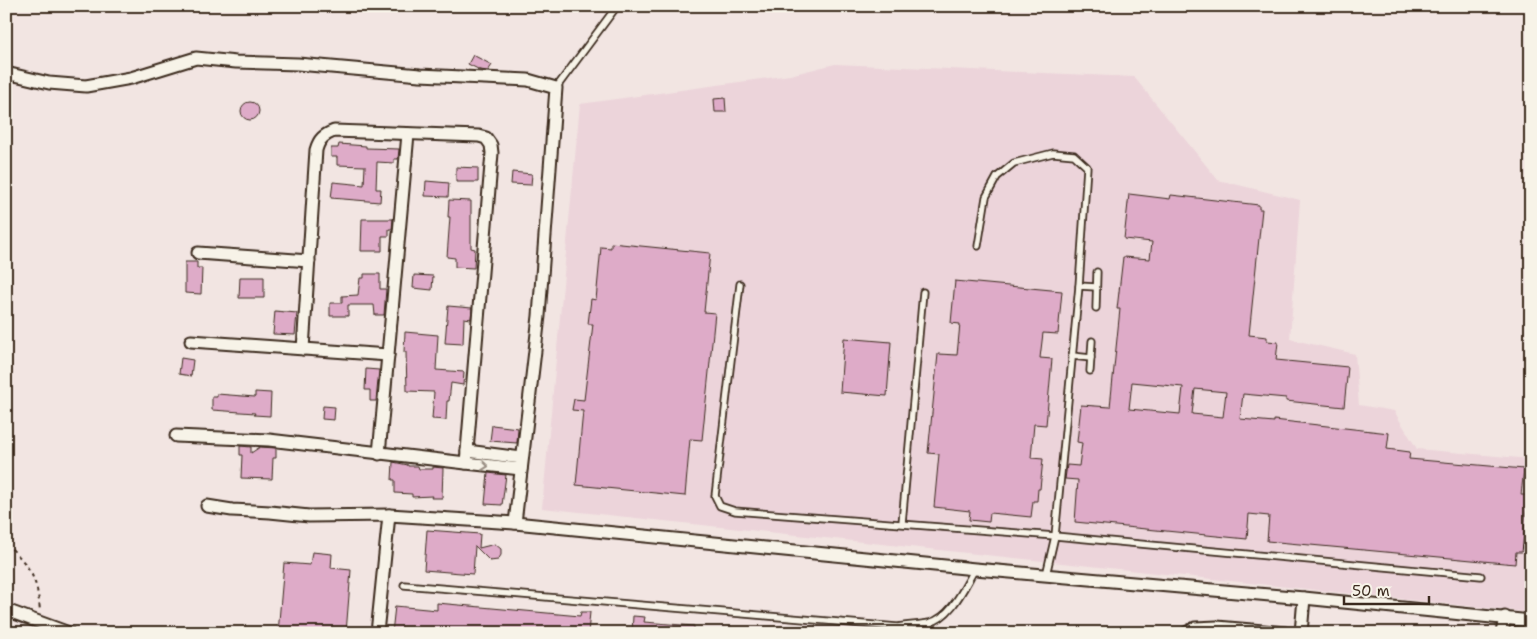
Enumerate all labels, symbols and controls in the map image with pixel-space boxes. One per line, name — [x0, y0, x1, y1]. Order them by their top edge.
one-way arrow — [482, 460, 490, 471]
scale bar — [1344, 574, 1430, 606]
text: 50 m — [1352, 581, 1390, 601]

